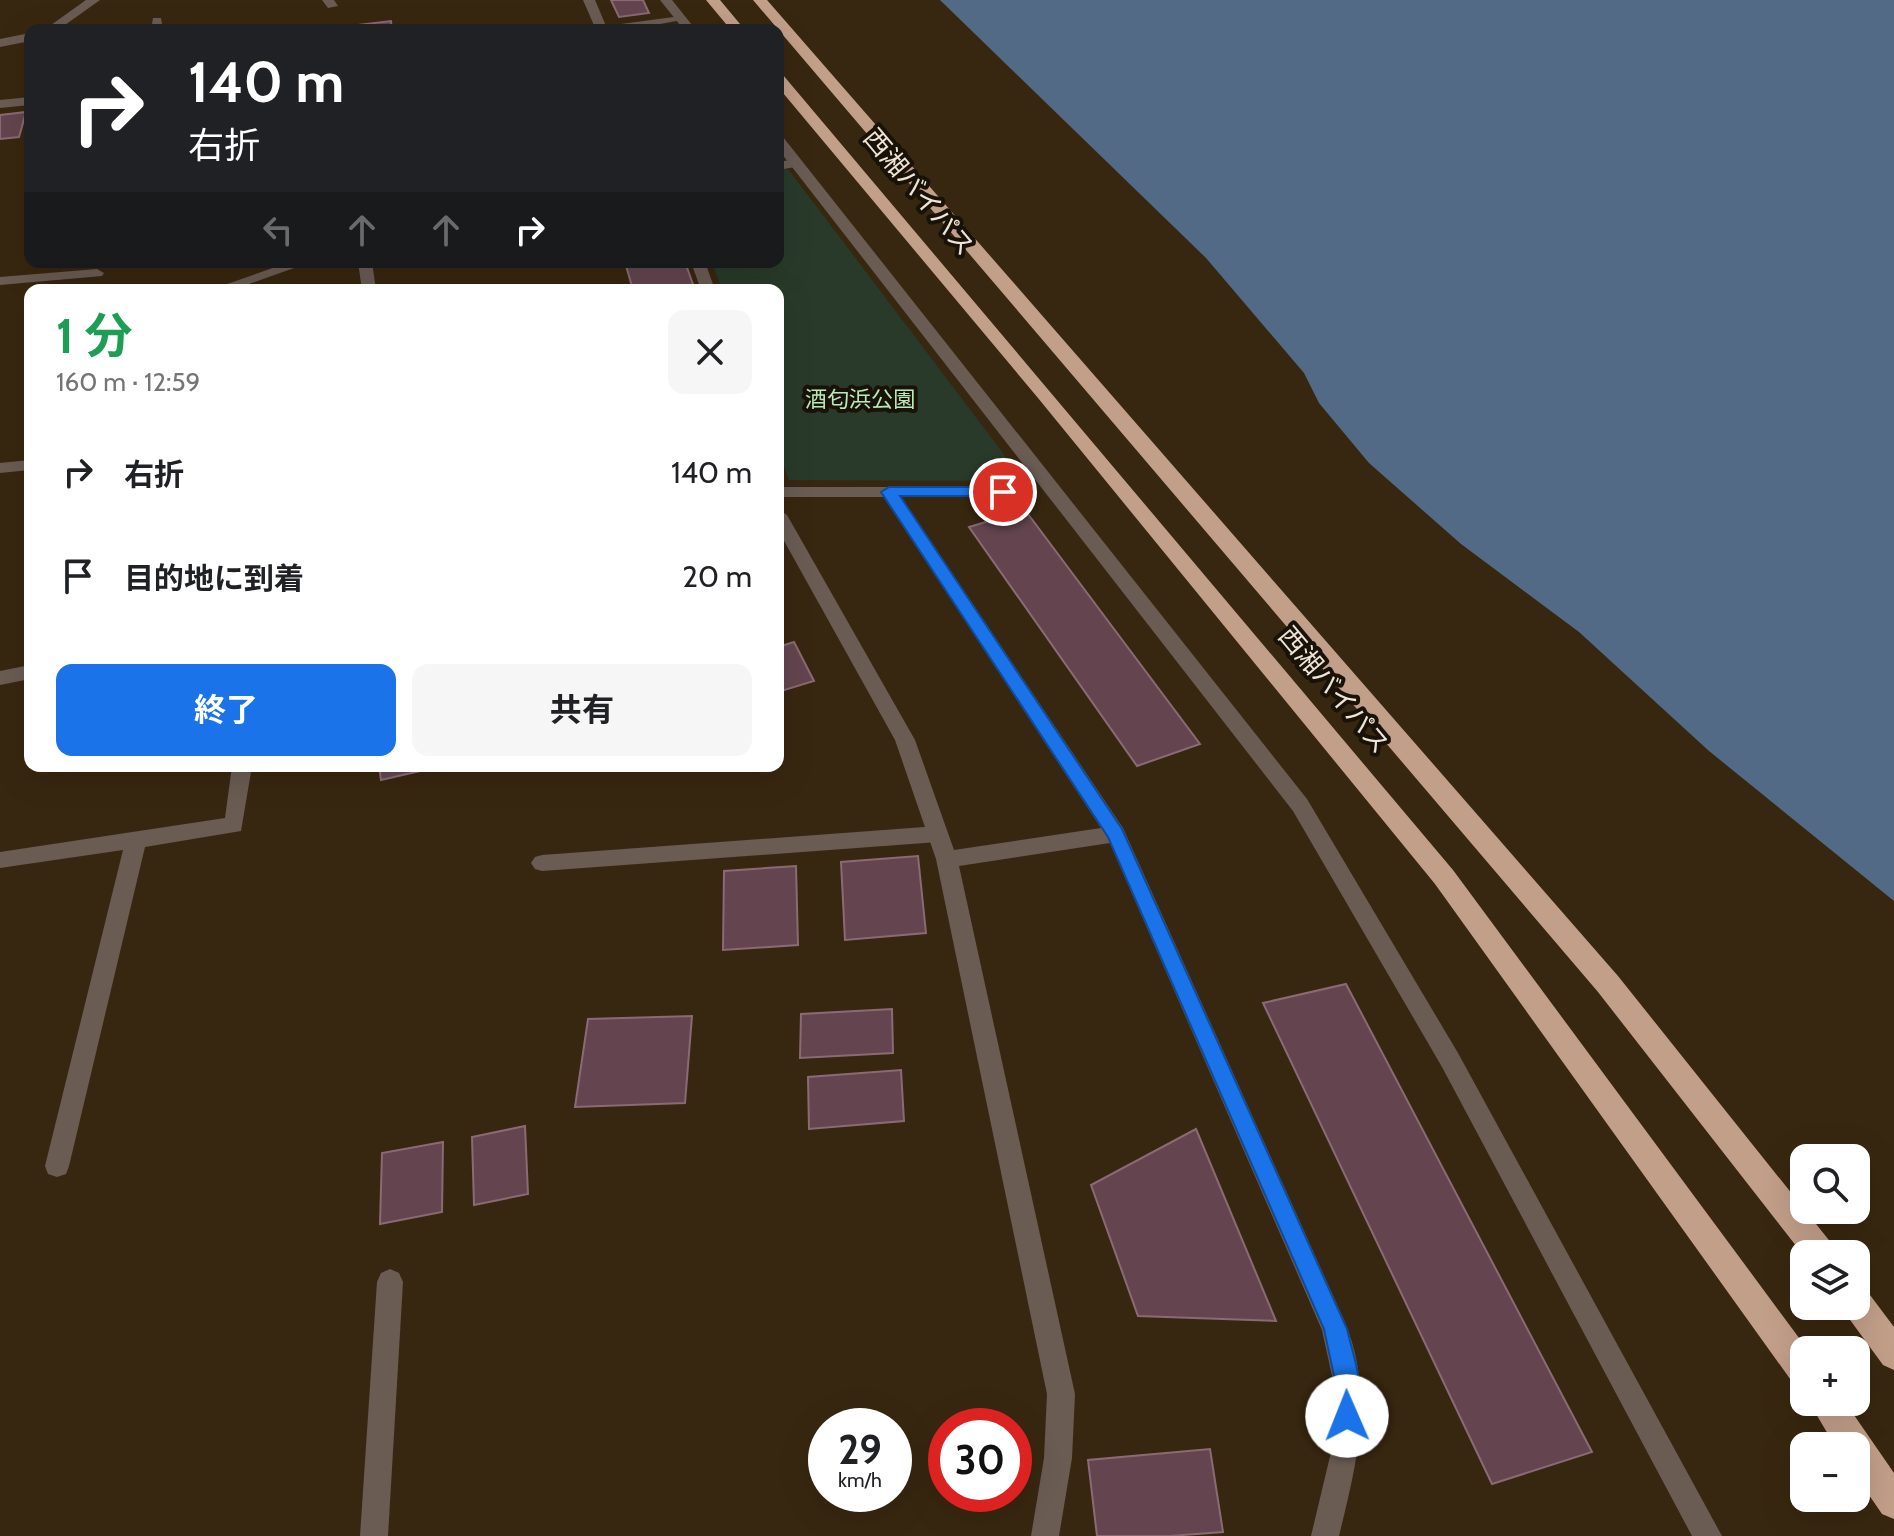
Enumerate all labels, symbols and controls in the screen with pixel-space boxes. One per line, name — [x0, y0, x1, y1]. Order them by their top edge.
text: 140 m — [188, 48, 344, 116]
icon: right — [56, 56, 160, 160]
street label: 西湘バイパス — [857, 122, 981, 262]
text: 右折 — [188, 123, 260, 167]
icon: left — [256, 208, 300, 252]
icon: ahead — [340, 208, 384, 252]
icon: ahead — [424, 208, 468, 252]
icon: right — [508, 208, 552, 252]
text: 1 分 — [56, 307, 133, 365]
button: close — [668, 310, 752, 394]
text: 160 m · 12:59 — [56, 366, 200, 398]
park label: 酒匂浜公園 — [805, 386, 915, 413]
icon: right — [56, 450, 100, 494]
text: 140 m — [671, 454, 752, 491]
text: 右折 — [124, 456, 184, 493]
pin — [969, 458, 1037, 526]
icon: arrive — [981, 470, 1025, 514]
icon: arrive — [56, 554, 100, 598]
text: 20 m — [682, 558, 752, 595]
text: 目的地に到着 — [124, 560, 304, 597]
street label: 西湘バイパス — [1272, 620, 1396, 760]
button: 終了 — [56, 664, 396, 756]
button: 共有 — [412, 664, 752, 756]
map controls — [1790, 1144, 1870, 1512]
button: search — [1790, 1144, 1870, 1224]
button: layers — [1790, 1240, 1870, 1320]
button: + — [1790, 1336, 1870, 1416]
position arrow — [1305, 1374, 1389, 1458]
speed limit sign: 30 — [928, 1408, 1032, 1512]
text: 29 — [838, 1425, 882, 1474]
button: − — [1790, 1432, 1870, 1512]
text: km/h — [838, 1468, 882, 1492]

